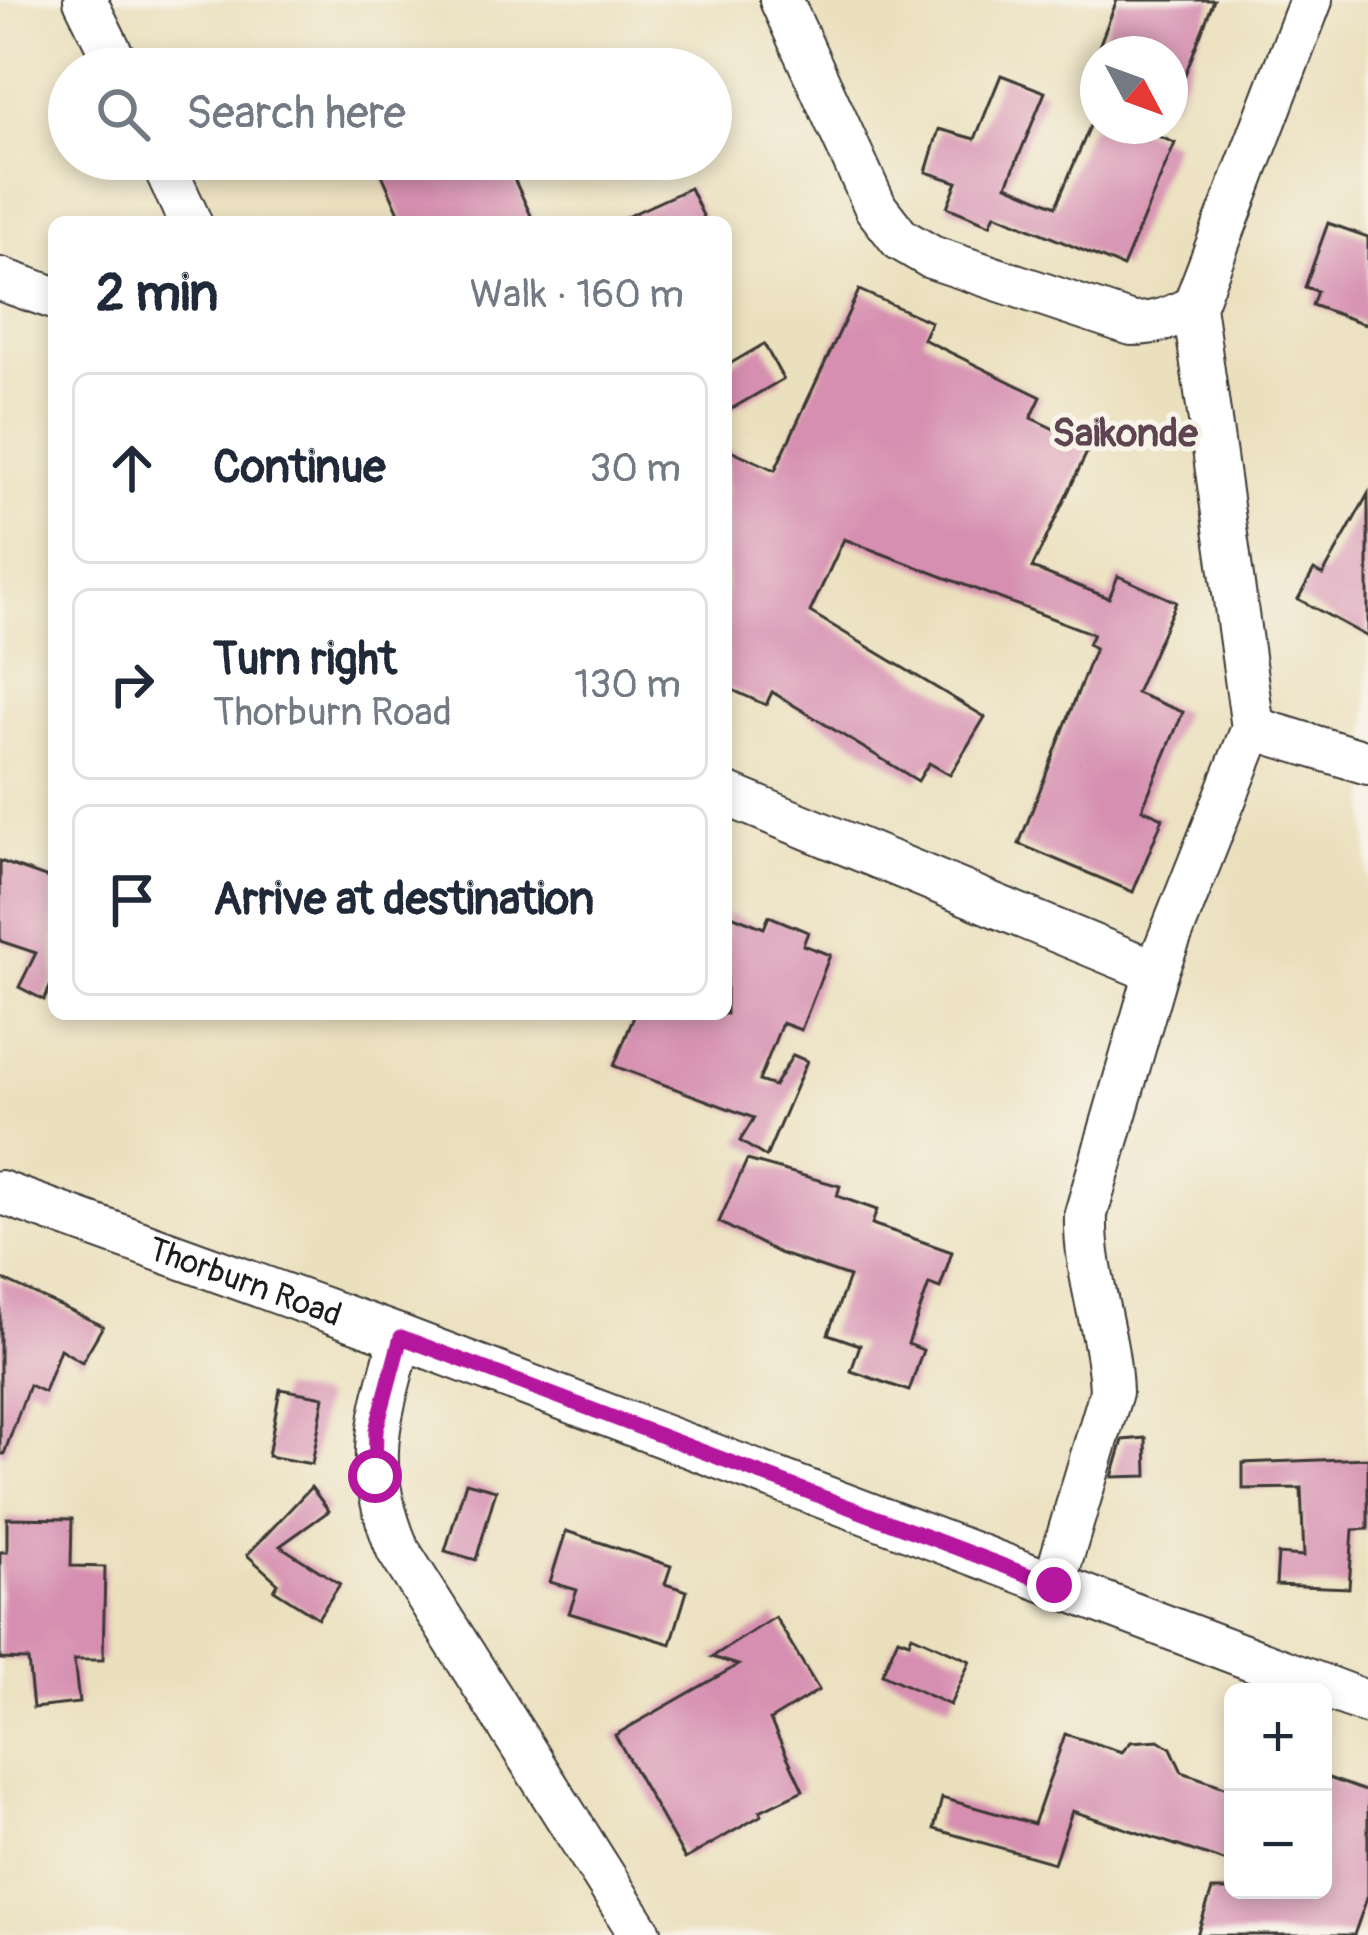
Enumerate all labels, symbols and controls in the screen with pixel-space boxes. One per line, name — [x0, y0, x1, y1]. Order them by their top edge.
north arrow — [1080, 36, 1188, 144]
search box — [48, 48, 732, 180]
icon: search — [90, 81, 156, 147]
text: Search here — [186, 86, 406, 142]
text: 2 min — [96, 262, 218, 326]
text: Walk · 160 m — [470, 270, 684, 319]
district label: Saikonde — [1052, 409, 1198, 458]
icon: ahead — [99, 435, 165, 501]
text: Continue — [213, 440, 386, 496]
text: 30 m — [590, 444, 681, 493]
text: Turn right — [213, 632, 397, 688]
icon: right — [99, 651, 165, 717]
text: 130 m — [574, 660, 681, 709]
text: Thorburn Road — [213, 688, 452, 737]
icon: arrive — [99, 867, 165, 933]
text: Arrive at destination — [213, 872, 594, 928]
street label: Thorburn Road — [143, 1229, 347, 1336]
route start — [348, 1449, 402, 1503]
route end — [1027, 1558, 1081, 1612]
map controls — [1224, 1683, 1332, 1899]
button: + — [1224, 1683, 1332, 1791]
button: − — [1224, 1791, 1332, 1899]

